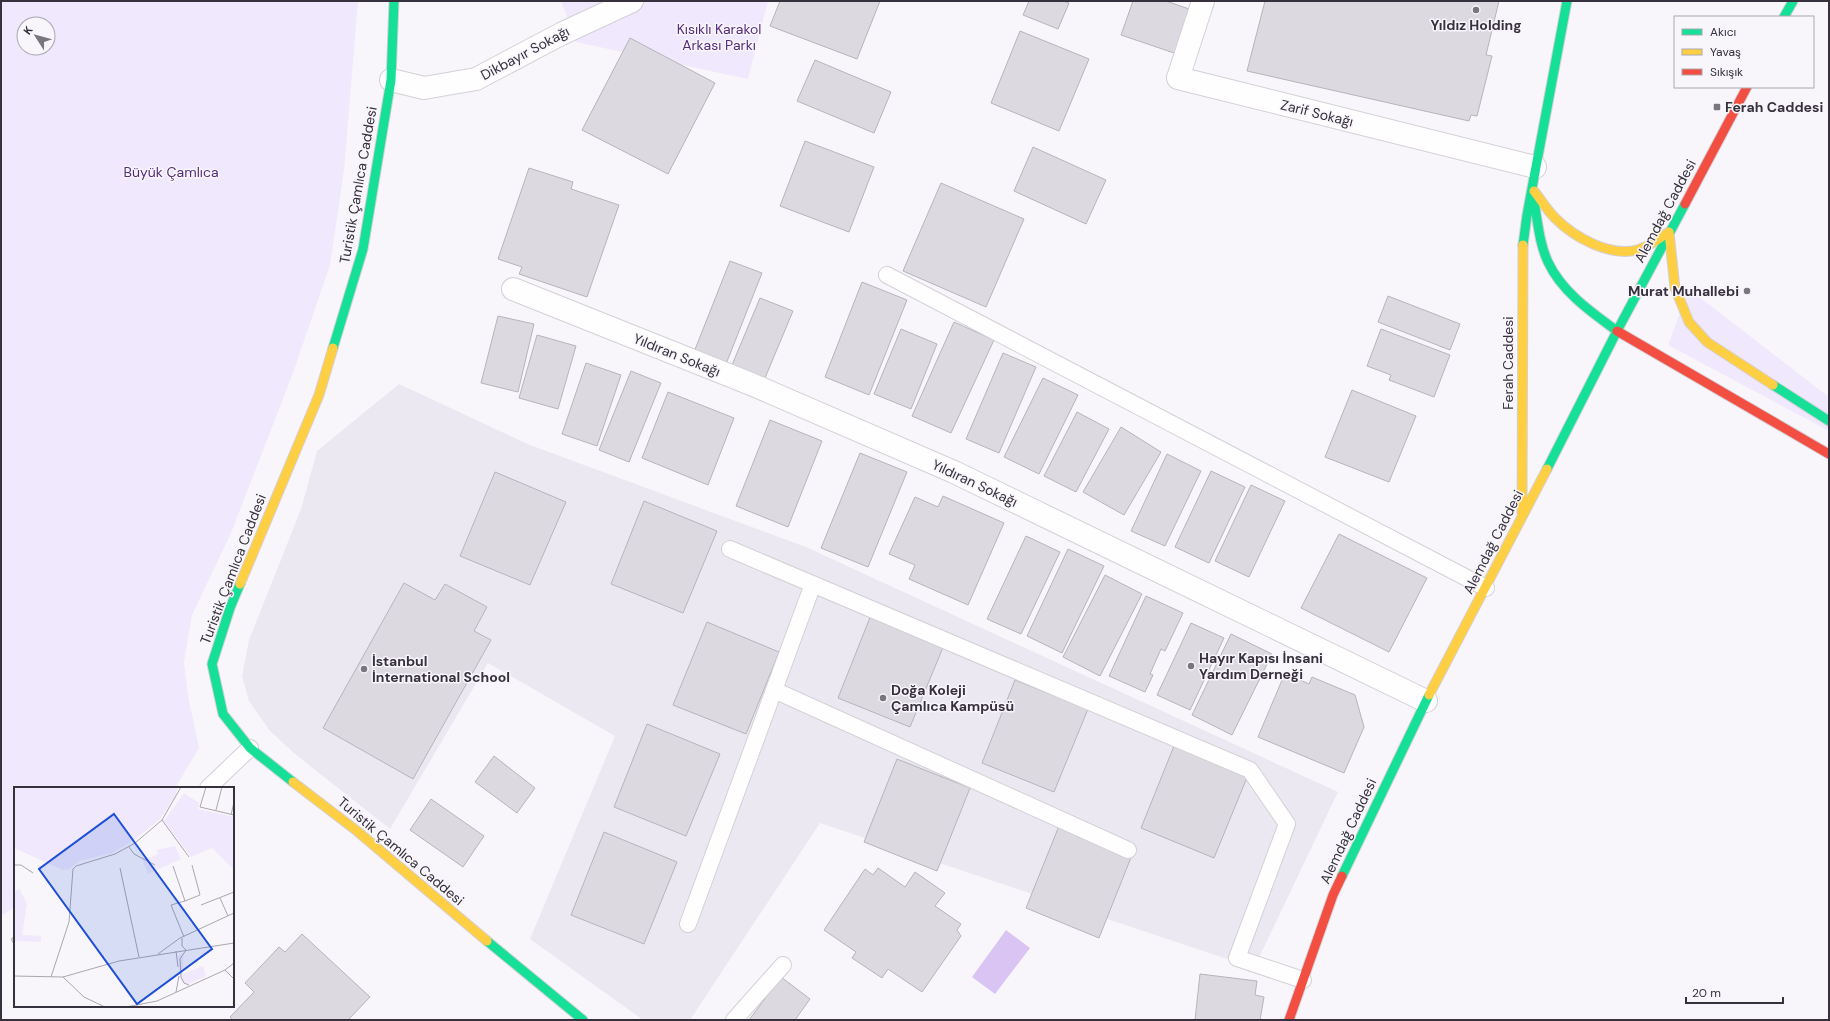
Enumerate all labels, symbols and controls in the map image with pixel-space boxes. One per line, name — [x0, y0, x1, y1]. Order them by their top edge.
marker: Yıldız Holding — [1471, 5, 1481, 15]
north arrow — [16, 16, 56, 56]
place label: Yıldız Holding — [1430, 16, 1522, 34]
legend — [1674, 16, 1814, 88]
park label: Kısıklı Karakol Arkası Parkı — [677, 20, 761, 54]
street label: Dikbayır Sokağı — [478, 22, 572, 84]
text: K — [20, 23, 36, 37]
text: Akıcı — [1710, 24, 1736, 40]
text: Yavaş — [1710, 44, 1741, 60]
text: Sıkışık — [1710, 64, 1743, 80]
street label: Zarif Sokağı — [1279, 95, 1355, 131]
place label: Ferah Caddesi — [1725, 98, 1823, 116]
marker: Ferah Caddesi — [1712, 102, 1722, 112]
street label: Turistik Çamlıca Caddesi — [335, 105, 381, 265]
street label: Alemdağ Caddesi — [1630, 156, 1700, 266]
park label: Büyük Çamlıca — [123, 163, 219, 181]
place label: Murat Muhallebi — [1628, 282, 1739, 300]
marker: Murat Muhallebi — [1742, 286, 1752, 296]
street label: Ferah Caddesi — [1499, 316, 1517, 410]
street label: Yıldıran Sokağı — [631, 329, 723, 381]
street label: Yıldıran Sokağı — [929, 455, 1021, 511]
street label: Alemdağ Caddesi — [1459, 487, 1527, 597]
street label: Turistik Çamlıca Caddesi — [196, 491, 270, 647]
place label: Hayır Kapısı İnsani Yardım Derneği — [1199, 649, 1323, 683]
place label: İstanbul İnternational School — [372, 652, 510, 686]
marker: Hayır Kapısı İnsani Yardım Derneği — [1186, 661, 1196, 671]
marker: İstanbul İnternational School — [359, 664, 369, 674]
place label: Doğa Koleji Çamlıca Kampüsü — [891, 681, 1014, 715]
marker: Doğa Koleji Çamlıca Kampüsü — [878, 693, 888, 703]
street label: Alemdağ Caddesi — [1316, 775, 1380, 887]
inset map — [14, 787, 234, 1007]
street label: Turistik Çamlıca Caddesi — [334, 793, 468, 909]
scale bar — [1686, 979, 1783, 1005]
text: 20 m — [1692, 985, 1721, 1001]

